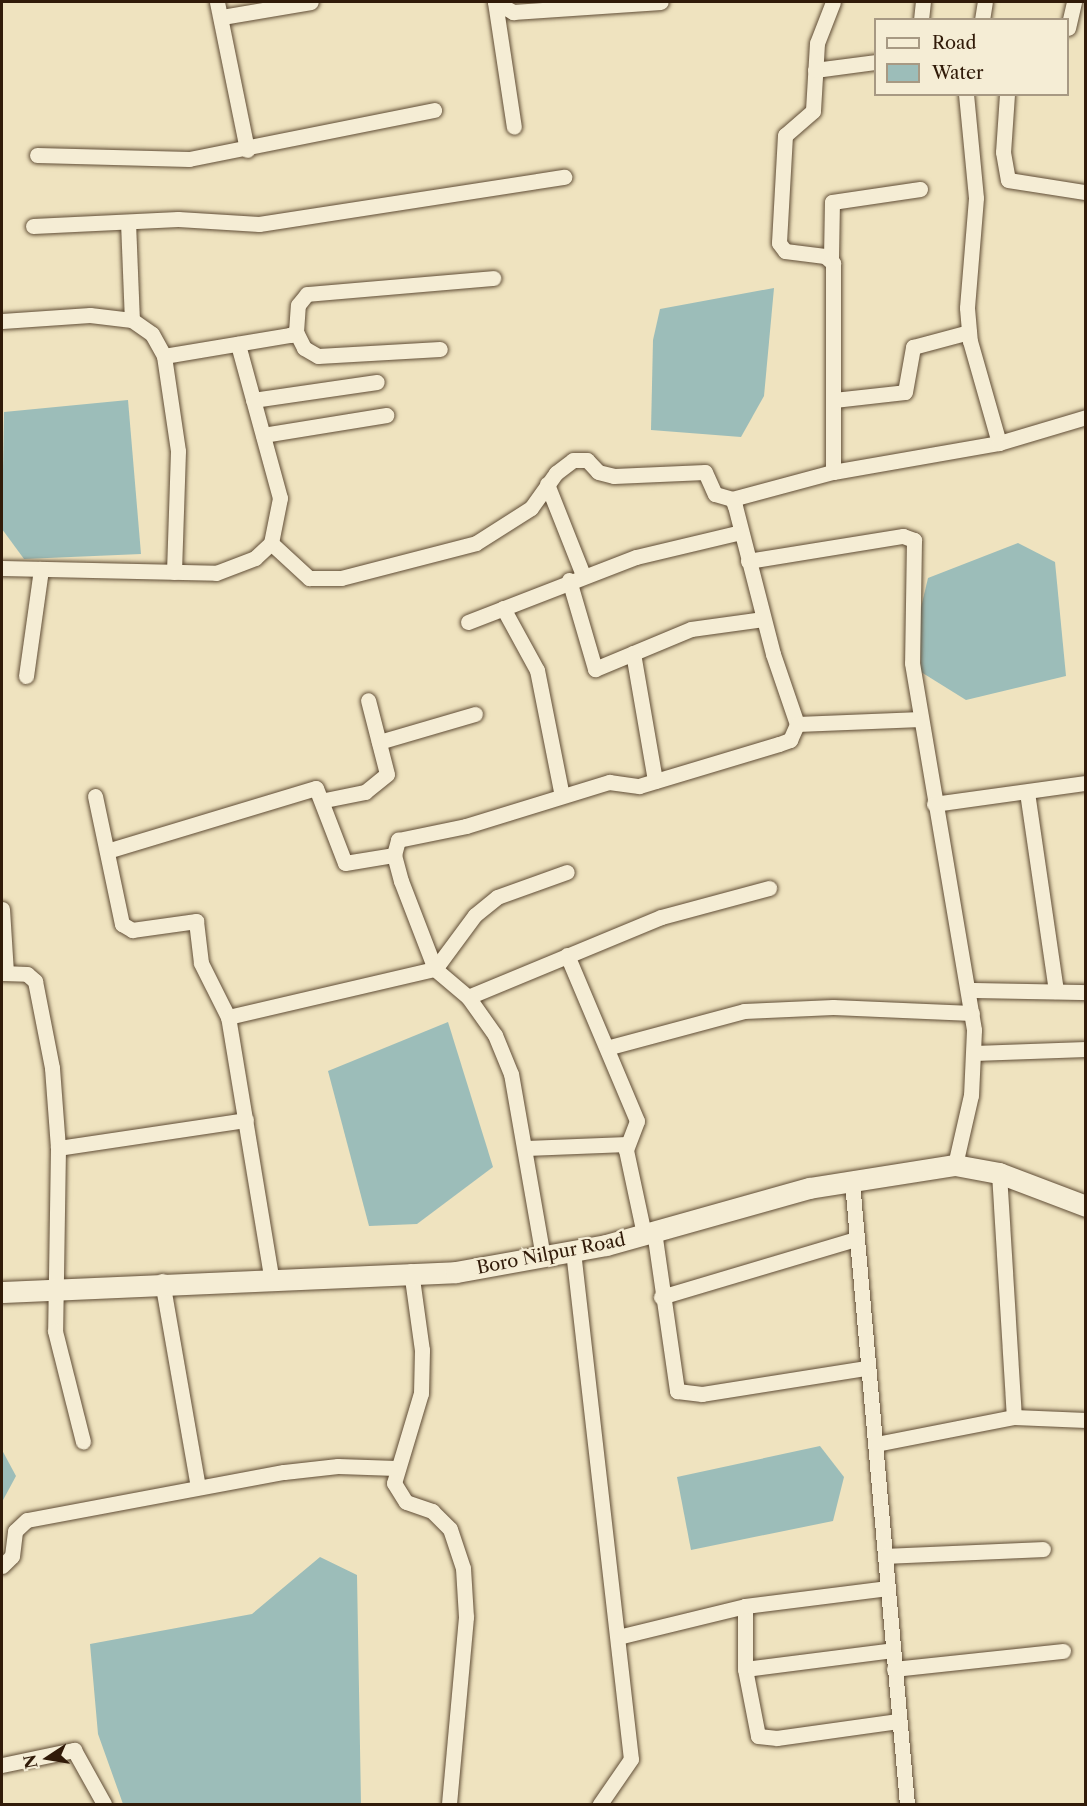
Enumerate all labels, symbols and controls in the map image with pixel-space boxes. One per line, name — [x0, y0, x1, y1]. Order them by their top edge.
legend — [874, 18, 1069, 96]
text: Road — [932, 32, 977, 54]
text: Water — [932, 62, 984, 84]
street label: Boro Nilpur Road — [475, 1229, 627, 1279]
north arrow — [18, 1728, 78, 1788]
text: N — [19, 1753, 42, 1771]

